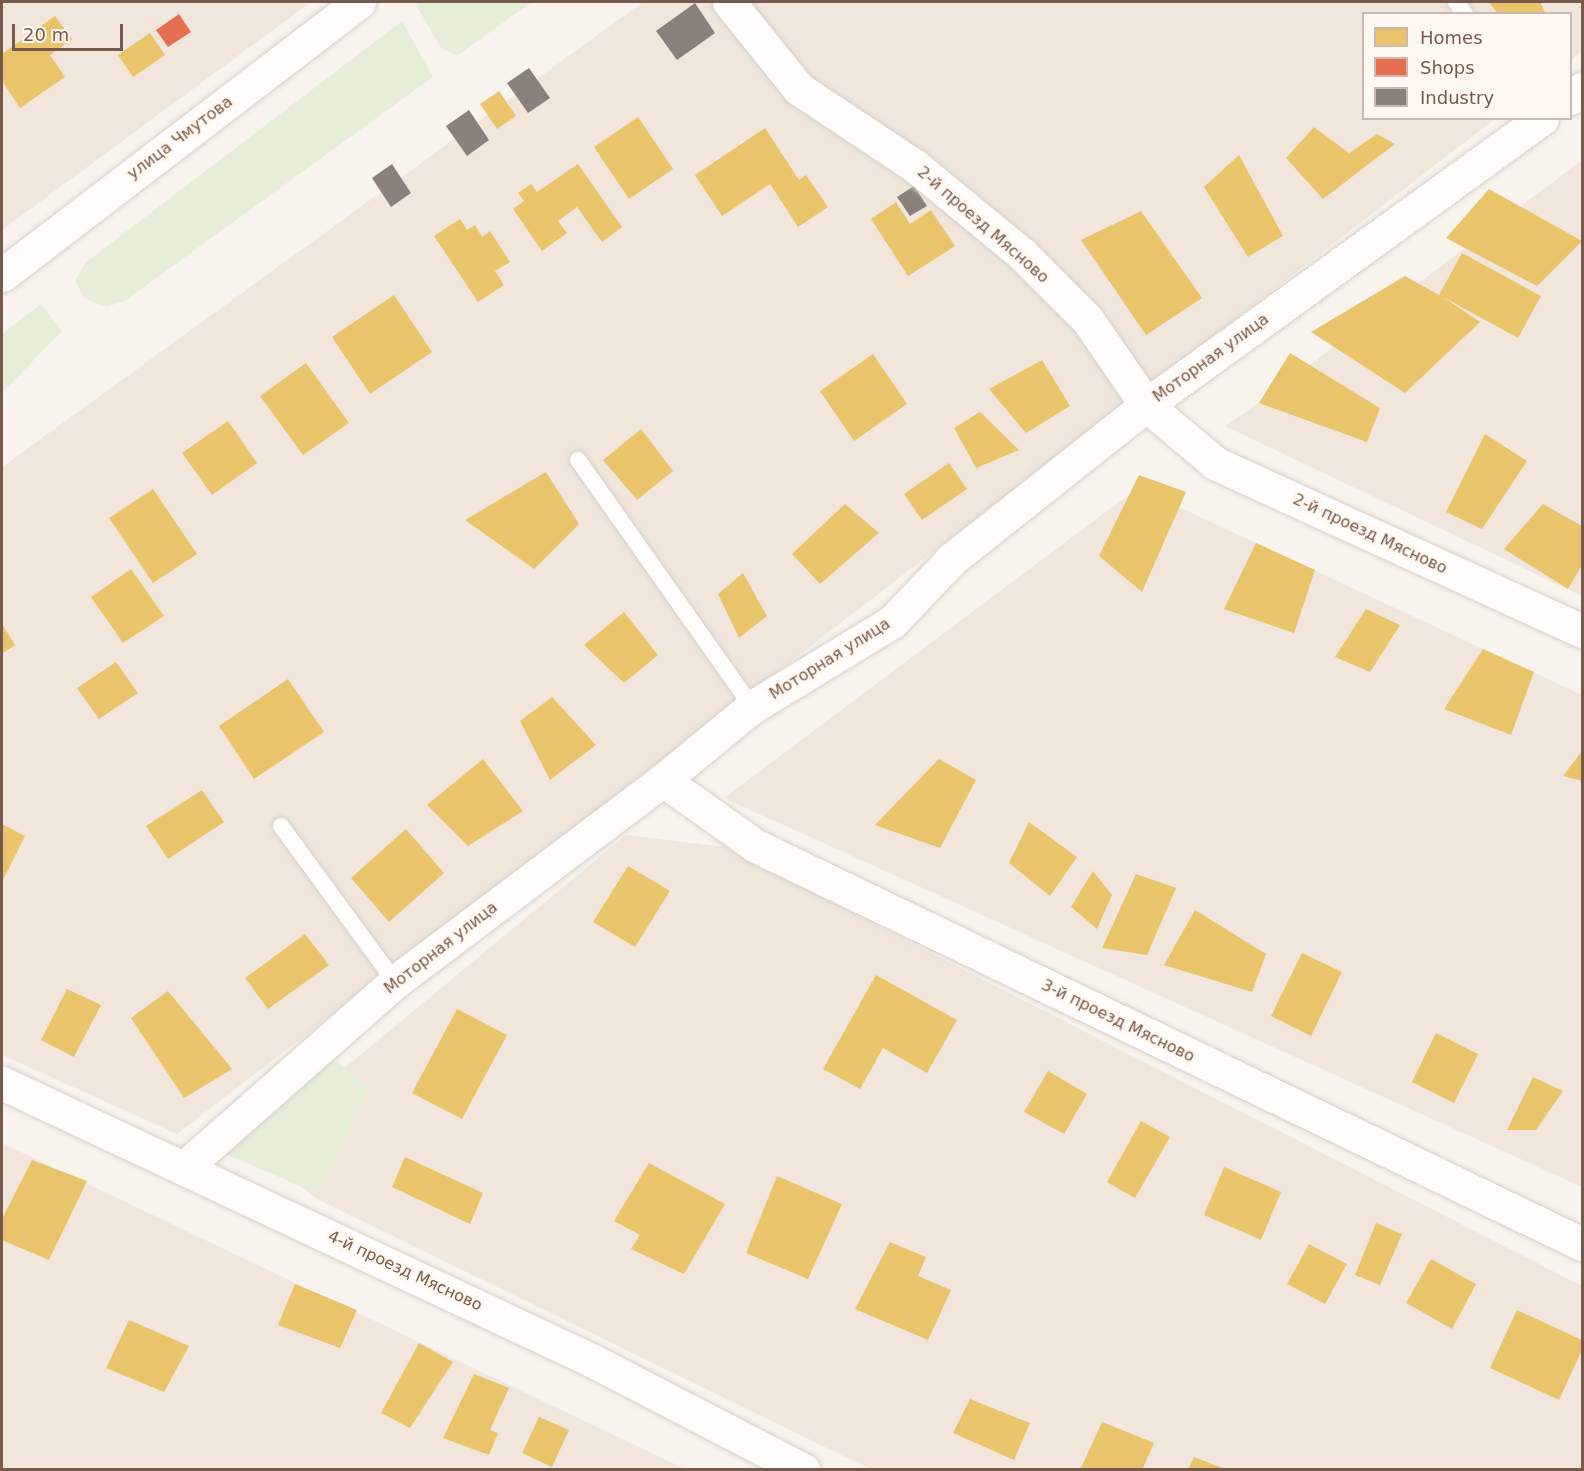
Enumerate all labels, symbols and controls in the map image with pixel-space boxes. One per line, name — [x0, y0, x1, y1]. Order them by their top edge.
scale bar — [15, 12, 126, 50]
legend — [1362, 12, 1572, 120]
text: 20 m — [23, 24, 69, 45]
text: Homes — [1420, 27, 1483, 48]
text: Shops — [1420, 57, 1475, 78]
text: Industry — [1420, 87, 1494, 108]
street label: улица Чмутова — [124, 92, 236, 184]
street label: 2-й проезд Мясново — [913, 163, 1053, 287]
street label: Моторная улица — [1149, 309, 1273, 407]
street label: 2-й проезд Мясново — [1290, 490, 1450, 578]
street label: Моторная улица — [766, 614, 894, 704]
street label: Моторная улица — [380, 898, 502, 998]
street label: 3-й проезд Мясново — [1038, 976, 1198, 1066]
street label: 4-й проезд Мясново — [325, 1227, 485, 1315]

